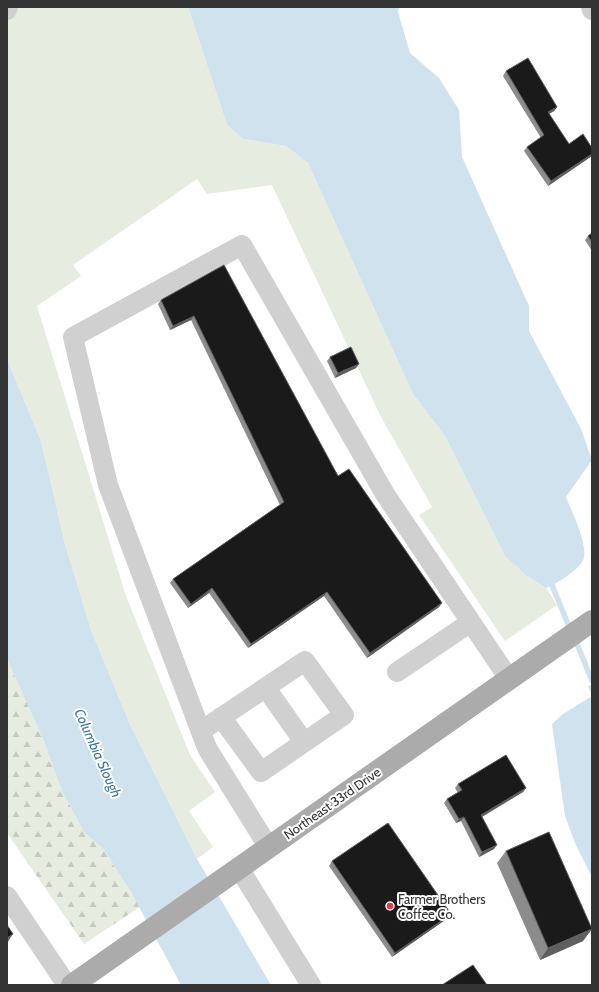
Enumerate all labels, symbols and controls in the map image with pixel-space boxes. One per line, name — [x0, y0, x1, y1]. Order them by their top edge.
water label: Columbia Slough — [70, 706, 126, 800]
street label: Northeast 33rd Drive — [280, 763, 384, 842]
place label: Farmer Brothers Coffee Co. — [398, 891, 486, 922]
marker: Farmer Brothers Coffee Co. — [385, 901, 395, 911]

